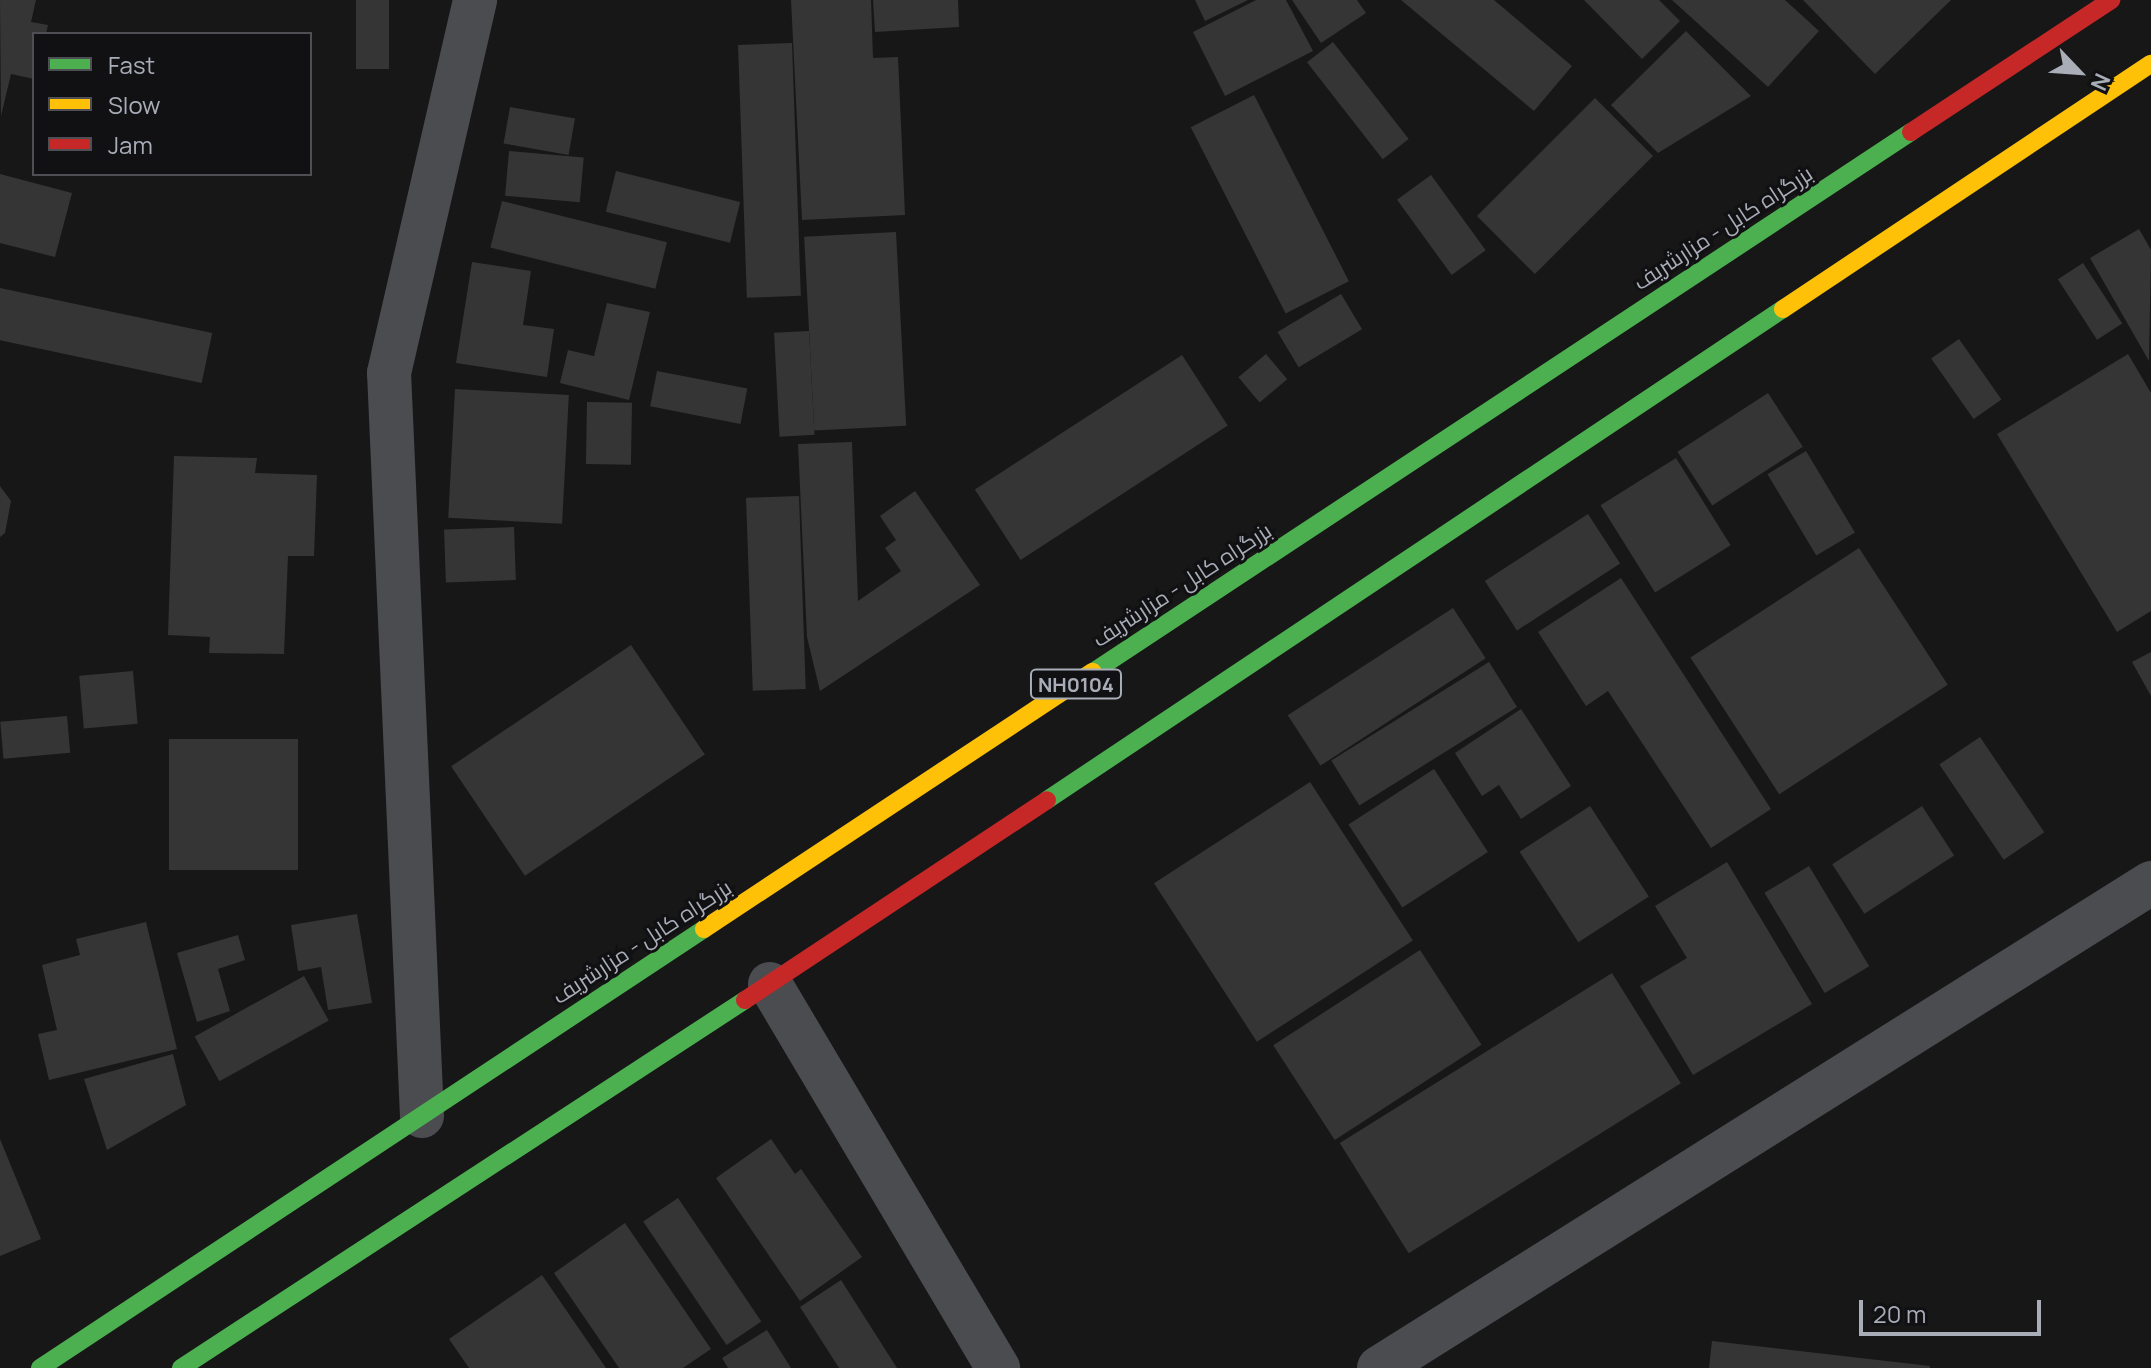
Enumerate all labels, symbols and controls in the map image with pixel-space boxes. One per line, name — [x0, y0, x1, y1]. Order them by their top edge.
legend — [32, 32, 312, 176]
north arrow — [2039, 32, 2119, 112]
text: Fast — [108, 48, 155, 81]
text: N — [2084, 69, 2118, 96]
text: Slow — [108, 88, 161, 121]
text: Jam — [108, 128, 153, 161]
street label: بزرگراه کابل - مزارشریف — [1628, 160, 1818, 296]
street label: بزرگراه کابل - مزارشریف — [1087, 517, 1277, 653]
road number: NH0104 — [1028, 668, 1124, 700]
street label: بزرگراه کابل - مزارشریف — [547, 874, 737, 1010]
scale bar — [1863, 1284, 2045, 1334]
text: 20 m — [1873, 1297, 1926, 1330]

